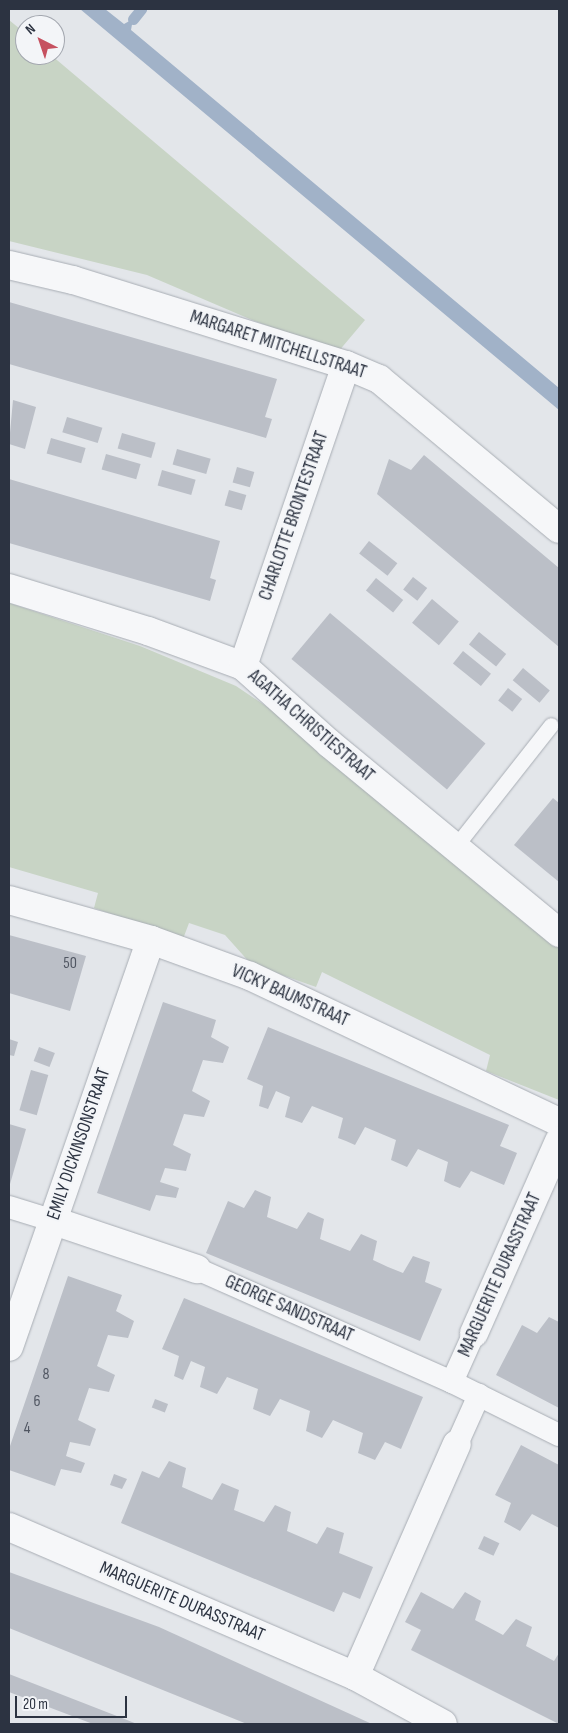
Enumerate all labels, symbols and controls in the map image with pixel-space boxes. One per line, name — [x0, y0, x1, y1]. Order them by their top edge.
north arrow — [15, 15, 65, 65]
text: N — [22, 20, 39, 38]
street label: MARGARET MITCHELLSTRAAT — [187, 306, 369, 384]
street label: CHARLOTTE BRONTESTRAAT — [254, 428, 334, 604]
street label: AGATHA CHRISTIESTRAAT — [243, 665, 379, 787]
house number: 50 — [63, 954, 77, 974]
street label: VICKY BAUMSTRAAT — [228, 960, 352, 1032]
street label: EMILY DICKINSONSTRAAT — [42, 1065, 116, 1223]
street label: MARGUERITE DURASSTRAAT — [454, 1189, 546, 1361]
street label: GEORGE SANDSTRAAT — [221, 1270, 357, 1348]
house number: 8 — [42, 1365, 50, 1385]
house number: 6 — [33, 1392, 41, 1412]
house number: 4 — [24, 1419, 30, 1439]
street label: MARGUERITE DURASSTRAAT — [96, 1557, 268, 1647]
scale bar — [18, 1686, 130, 1718]
text: 20 m — [23, 1695, 48, 1714]

